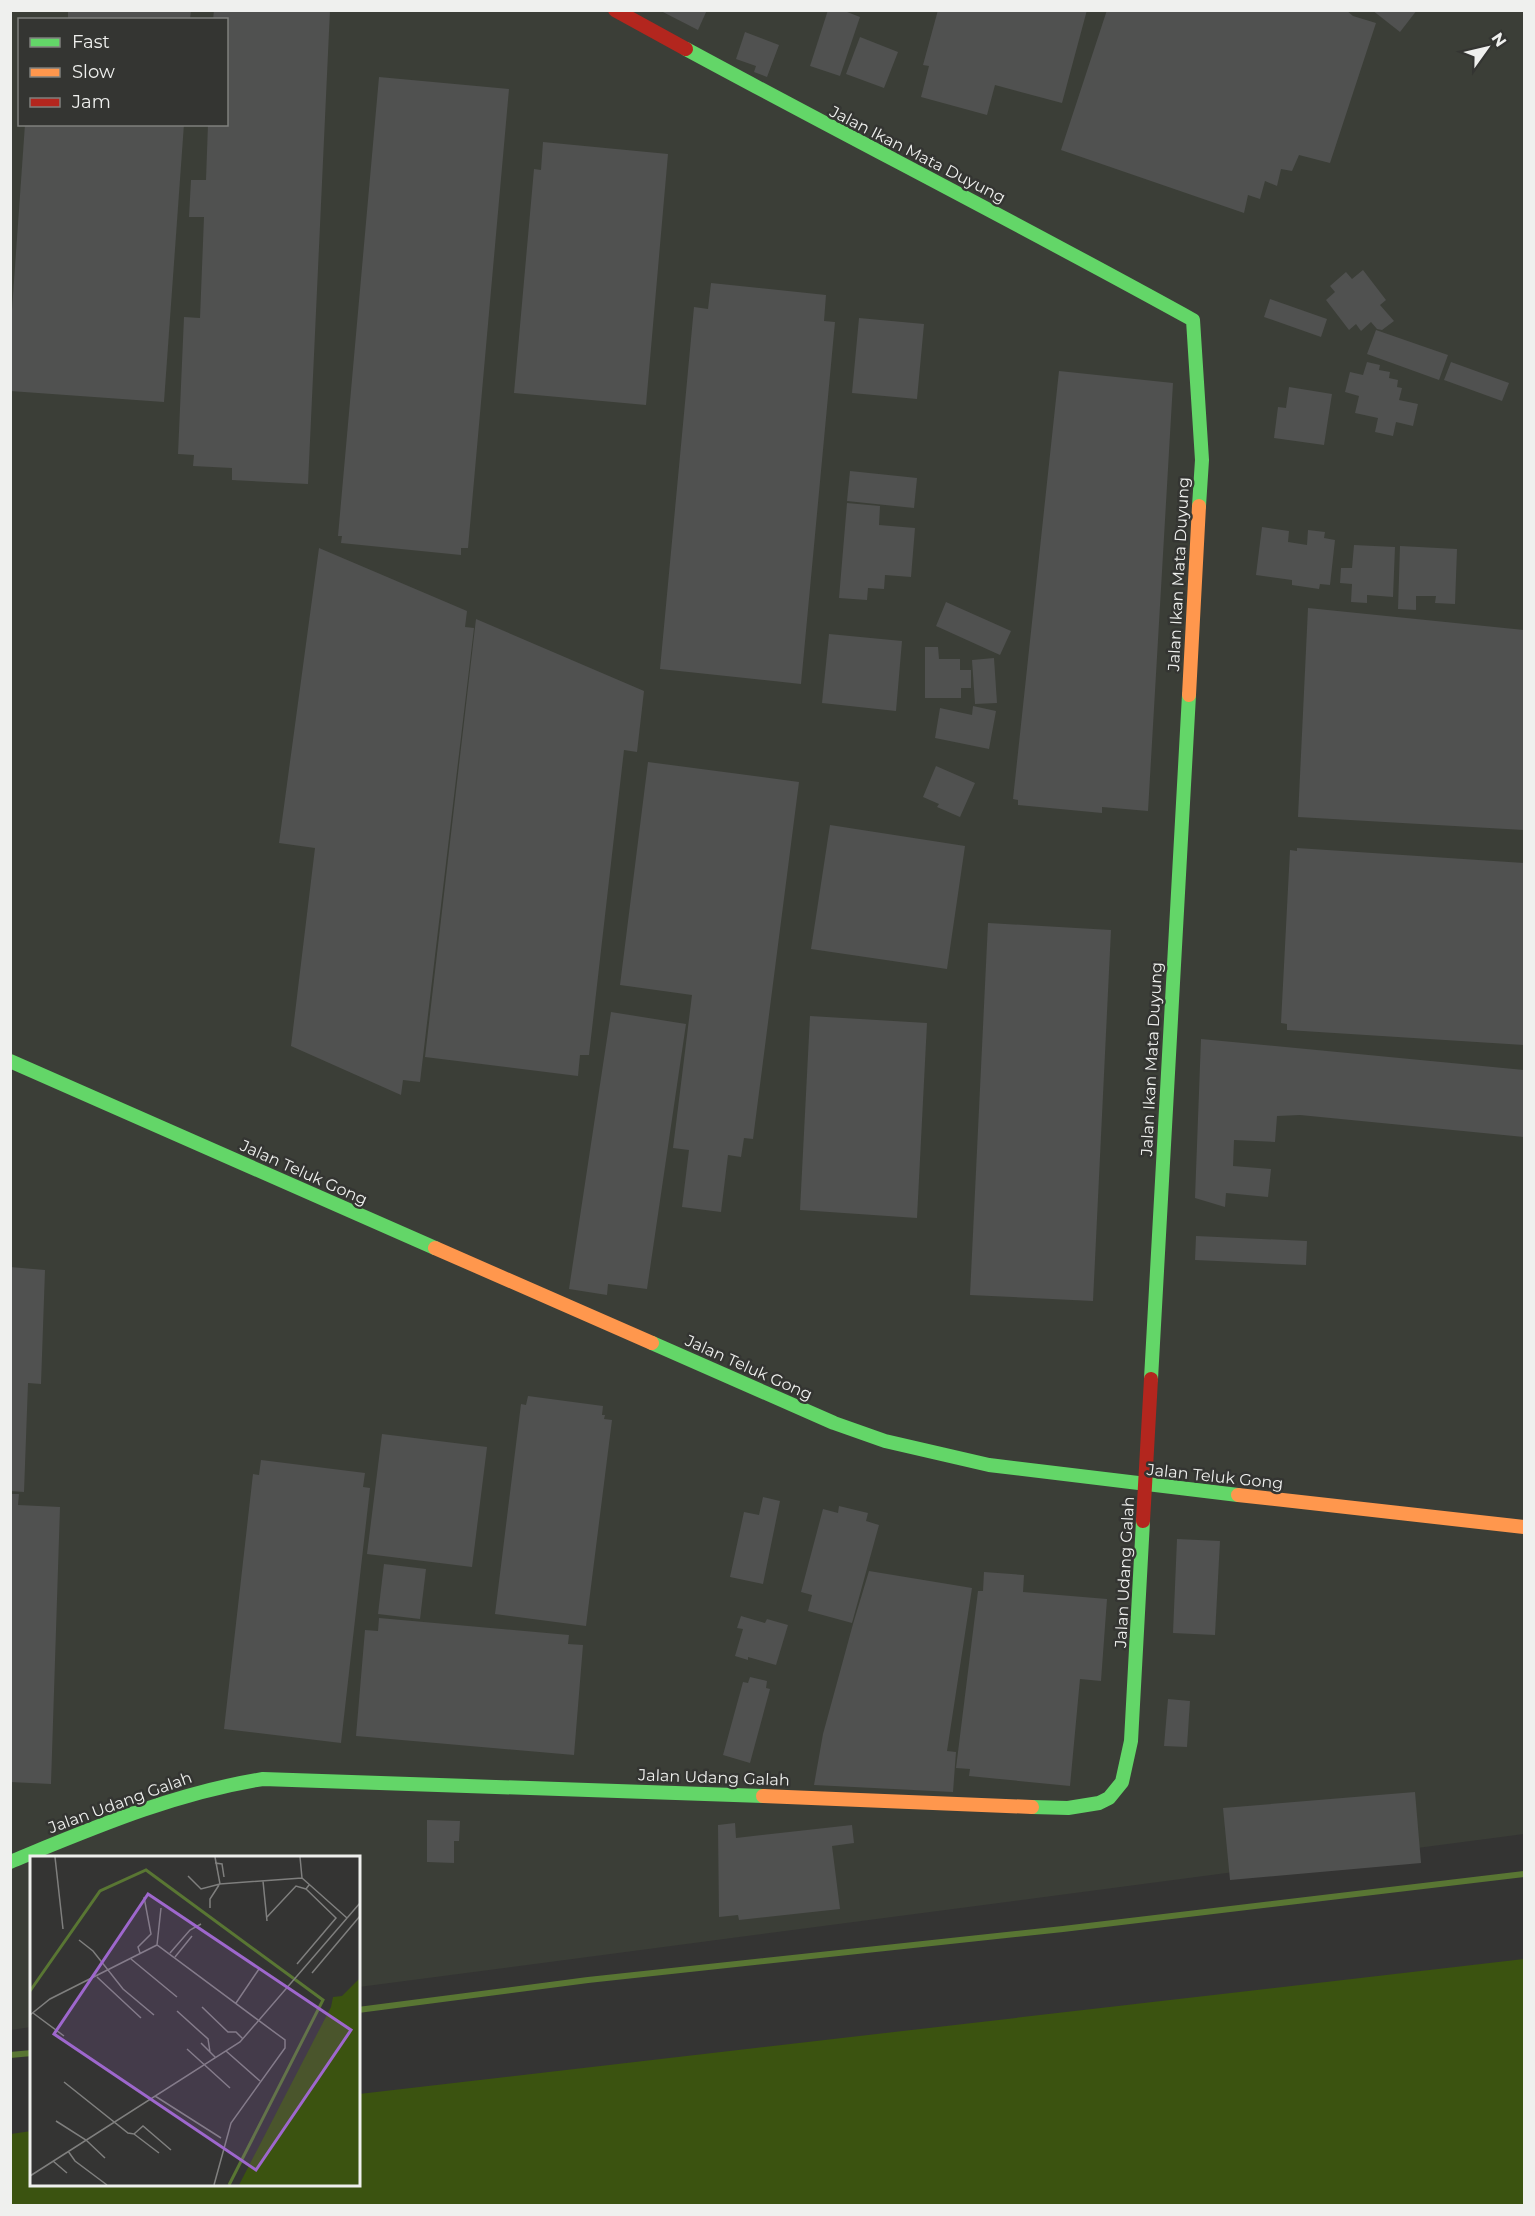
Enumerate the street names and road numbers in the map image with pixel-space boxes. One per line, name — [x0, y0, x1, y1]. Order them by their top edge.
street label: Jalan Ikan Mata Duyung — [826, 101, 1009, 207]
street label: Jalan Ikan Mata Duyung — [1164, 476, 1193, 673]
street label: Jalan Ikan Mata Duyung — [1137, 961, 1166, 1158]
street label: Jalan Teluk Gong — [236, 1135, 370, 1209]
street label: Jalan Teluk Gong — [681, 1330, 815, 1404]
street label: Jalan Teluk Gong — [1145, 1460, 1284, 1493]
street label: Jalan Udang Galah — [1111, 1496, 1138, 1649]
street label: Jalan Udang Galah — [637, 1765, 790, 1790]
street label: Jalan Udang Galah — [45, 1768, 195, 1838]

